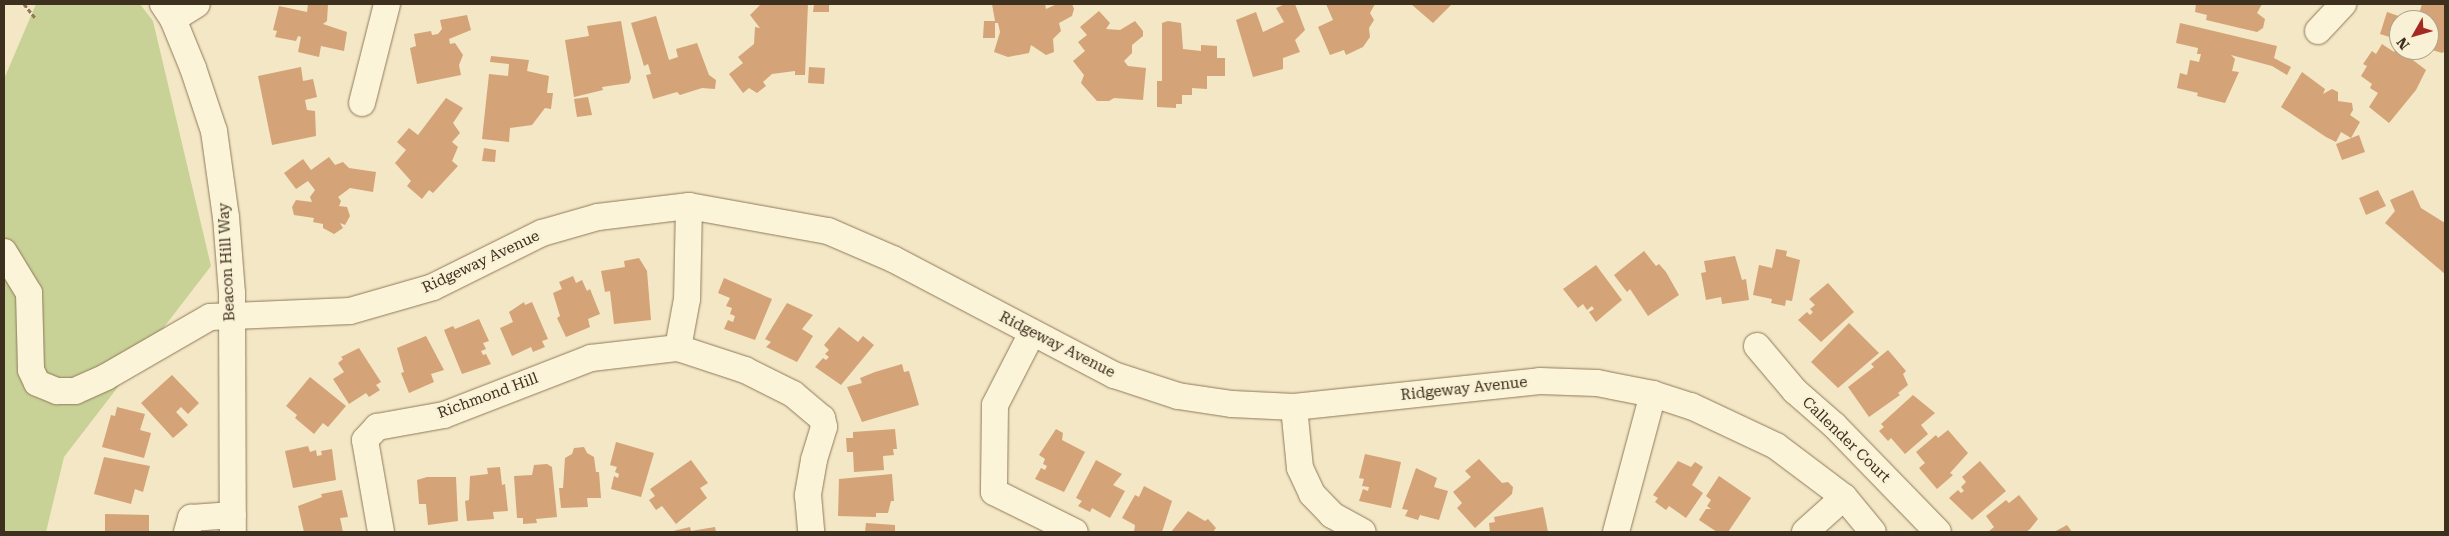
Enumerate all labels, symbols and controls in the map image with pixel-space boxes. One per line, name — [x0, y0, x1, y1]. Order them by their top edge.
north arrow — [2389, 10, 2439, 60]
text: N — [2393, 34, 2413, 53]
street label: Beacon Hill Way — [215, 202, 239, 322]
street label: Ridgeway Avenue — [419, 227, 543, 297]
street label: Ridgeway Avenue — [996, 308, 1118, 382]
street label: Richmond Hill — [435, 369, 541, 423]
street label: Ridgeway Avenue — [1400, 373, 1528, 405]
street label: Callender Court — [1798, 393, 1894, 487]

